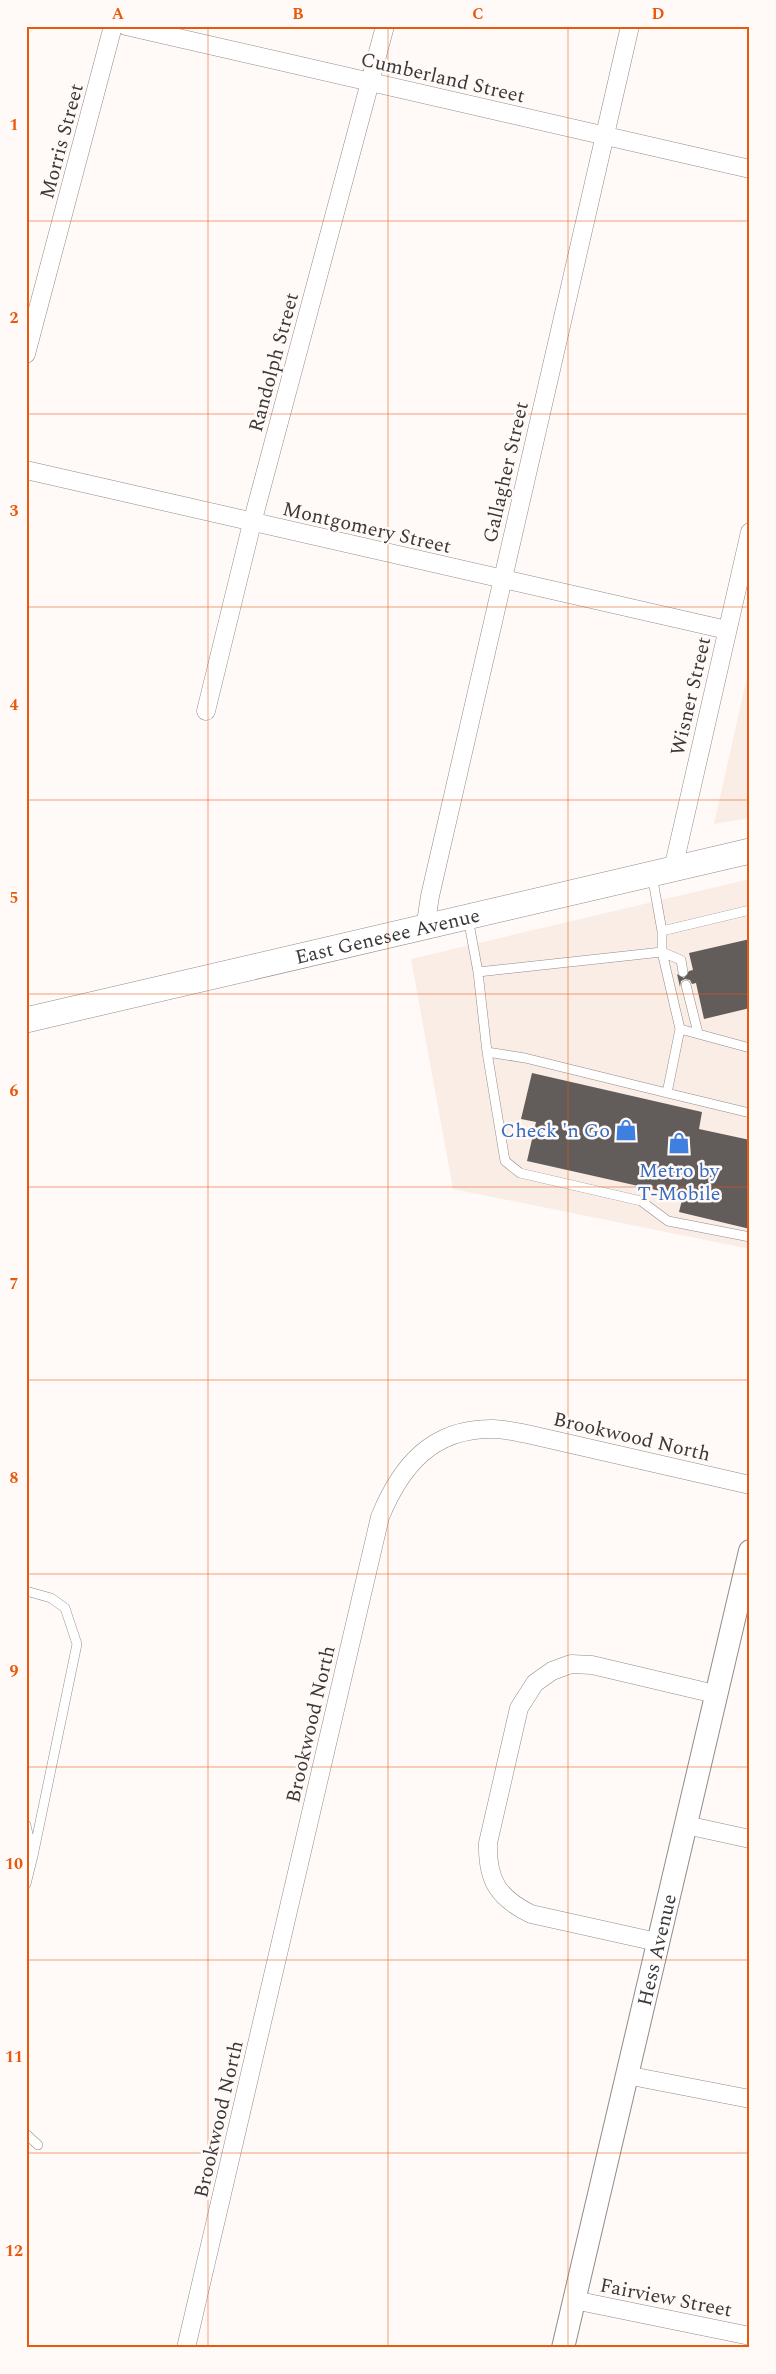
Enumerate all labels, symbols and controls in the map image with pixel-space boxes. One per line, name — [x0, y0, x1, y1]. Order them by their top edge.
text: A — [112, 2, 125, 26]
text: B — [292, 2, 304, 26]
text: C — [472, 2, 484, 26]
text: D — [652, 2, 665, 26]
street label: Cumberland Street — [358, 45, 528, 111]
street label: Morris Street — [32, 80, 92, 202]
text: 1 — [10, 113, 18, 137]
street label: Randolph Street — [241, 289, 307, 435]
text: 2 — [10, 306, 19, 330]
street label: Gallagher Street — [475, 399, 537, 546]
street label: Montgomery Street — [280, 494, 454, 562]
text: 3 — [10, 499, 19, 523]
street label: Wisner Street — [663, 634, 719, 759]
text: 4 — [10, 693, 19, 717]
text: 5 — [10, 886, 18, 910]
street label: East Genesee Avenue — [292, 901, 483, 973]
text: 6 — [10, 1079, 19, 1103]
place label: Check 'n Go — [501, 1116, 610, 1146]
shop icon: Check 'n Go — [613, 1117, 639, 1143]
shop icon: Metro by T-Mobile — [666, 1130, 692, 1156]
place label: Metro by T-Mobile — [637, 1156, 721, 1209]
text: 7 — [10, 1272, 19, 1296]
street label: Brookwood North — [550, 1404, 713, 1470]
text: 8 — [10, 1466, 19, 1490]
street label: Brookwood North — [278, 1643, 344, 1806]
text: 9 — [10, 1659, 19, 1683]
text: 10 — [5, 1852, 23, 1876]
street label: Hess Avenue — [630, 1891, 685, 2009]
street label: Brookwood North — [186, 2038, 252, 2201]
text: 11 — [5, 2045, 23, 2069]
text: 12 — [5, 2239, 23, 2263]
street label: Fairview Street — [597, 2270, 734, 2325]

